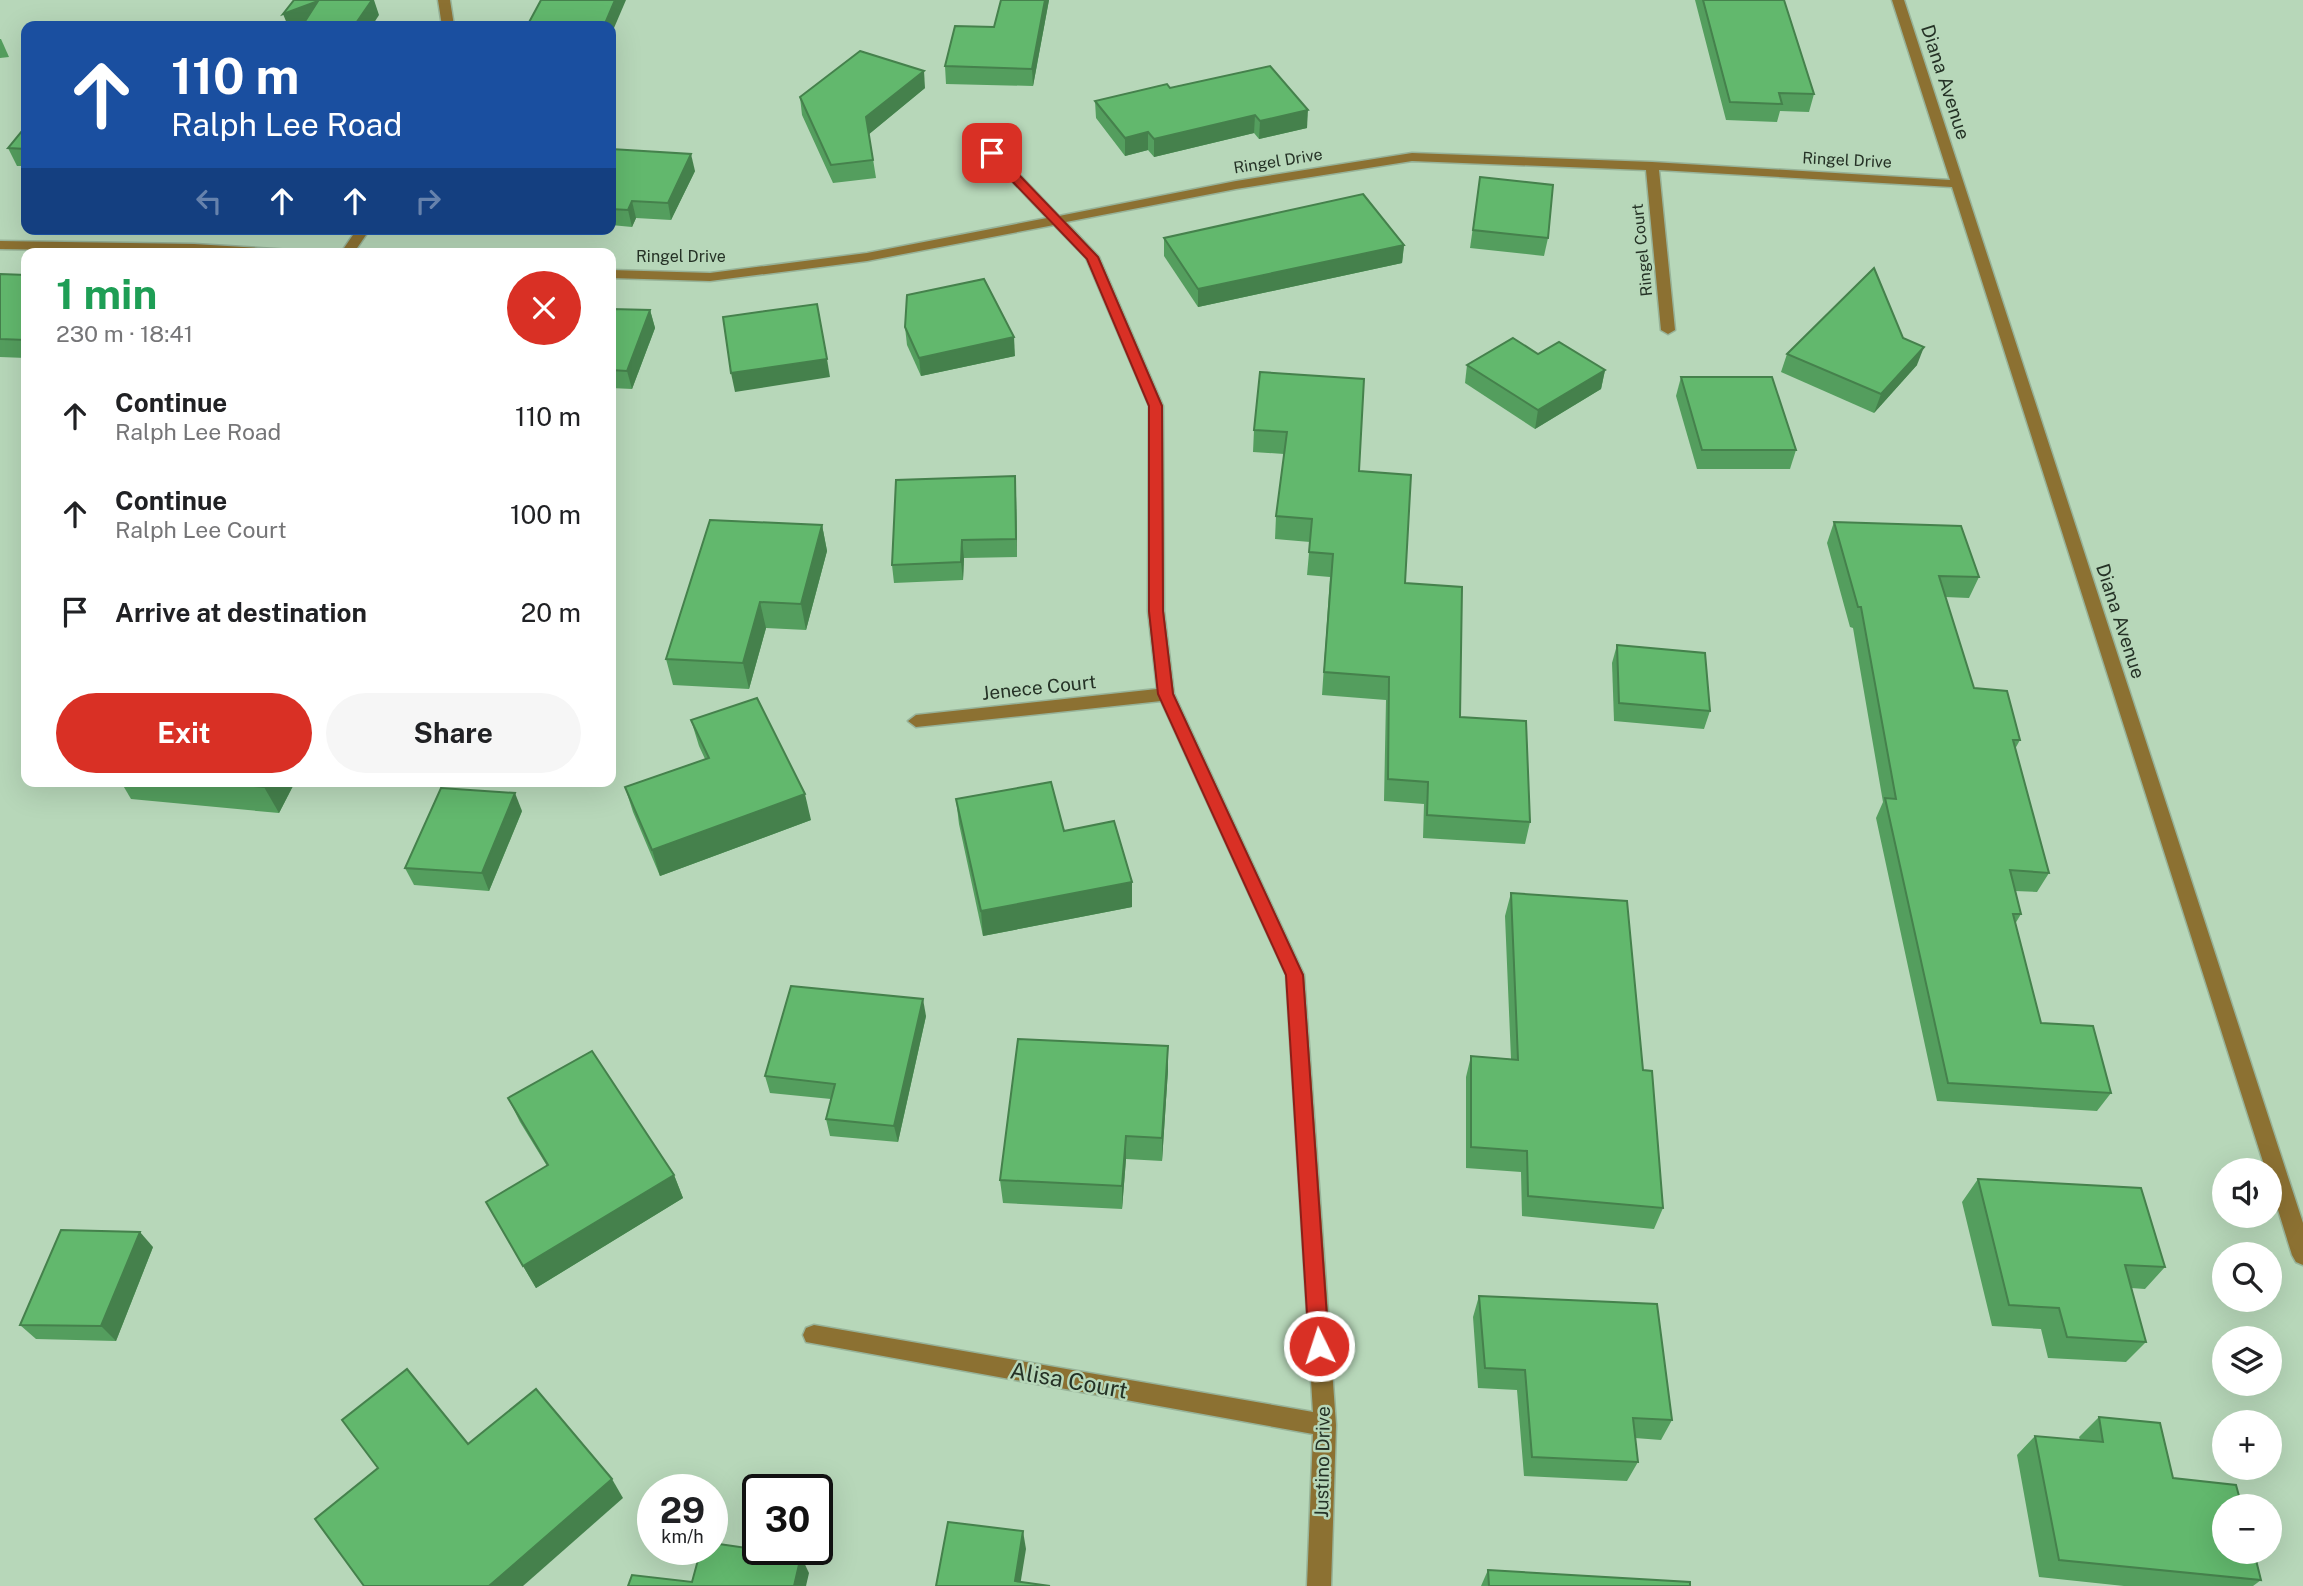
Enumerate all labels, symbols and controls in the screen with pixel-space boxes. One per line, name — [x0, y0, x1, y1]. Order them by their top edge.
street label: Diana Avenue — [1917, 22, 1975, 142]
text: 110 m — [171, 47, 299, 105]
icon: ahead — [56, 49, 147, 140]
text: Ralph Lee Road — [171, 106, 402, 143]
pin — [962, 123, 1022, 183]
icon: arrive — [973, 134, 1011, 172]
street label: Ringel Drive — [1232, 145, 1324, 177]
street label: Ringel Drive — [1802, 148, 1892, 172]
icon: left — [190, 182, 228, 220]
icon: ahead — [263, 182, 301, 220]
icon: ahead — [336, 182, 374, 220]
icon: right — [409, 182, 447, 220]
street label: Ringel Court — [1628, 203, 1656, 297]
street label: Ringel Drive — [636, 247, 726, 266]
text: 1 min — [56, 269, 157, 318]
button: close — [507, 271, 581, 345]
text: 230 m · 18:41 — [56, 320, 193, 347]
text: Continue — [115, 387, 227, 418]
icon: ahead — [56, 397, 94, 435]
text: 110 m — [515, 401, 581, 432]
text: Ralph Lee Road — [115, 418, 281, 445]
text: Continue — [115, 485, 227, 516]
icon: ahead — [56, 495, 94, 533]
text: 100 m — [510, 499, 581, 530]
text: Ralph Lee Court — [115, 516, 287, 543]
street label: Diana Avenue — [2092, 561, 2150, 681]
icon: arrive — [56, 593, 94, 631]
text: Arrive at destination — [115, 597, 367, 628]
text: 20 m — [521, 597, 581, 628]
street label: Jenece Court — [981, 670, 1097, 704]
button: Exit — [56, 693, 312, 773]
button: Share — [326, 693, 581, 773]
map controls — [2212, 1158, 2282, 1564]
button: sound — [2212, 1158, 2282, 1228]
button: search — [2212, 1242, 2282, 1312]
position arrow — [1282, 1309, 1356, 1383]
button: layers — [2212, 1326, 2282, 1396]
street label: Alisa Court — [1008, 1356, 1130, 1404]
street label: Justino Drive — [1310, 1406, 1334, 1518]
button: + — [2212, 1410, 2282, 1480]
speed limit sign: 30 — [742, 1474, 833, 1565]
text: 29 — [660, 1490, 705, 1531]
button: − — [2212, 1494, 2282, 1564]
text: km/h — [661, 1526, 704, 1547]

